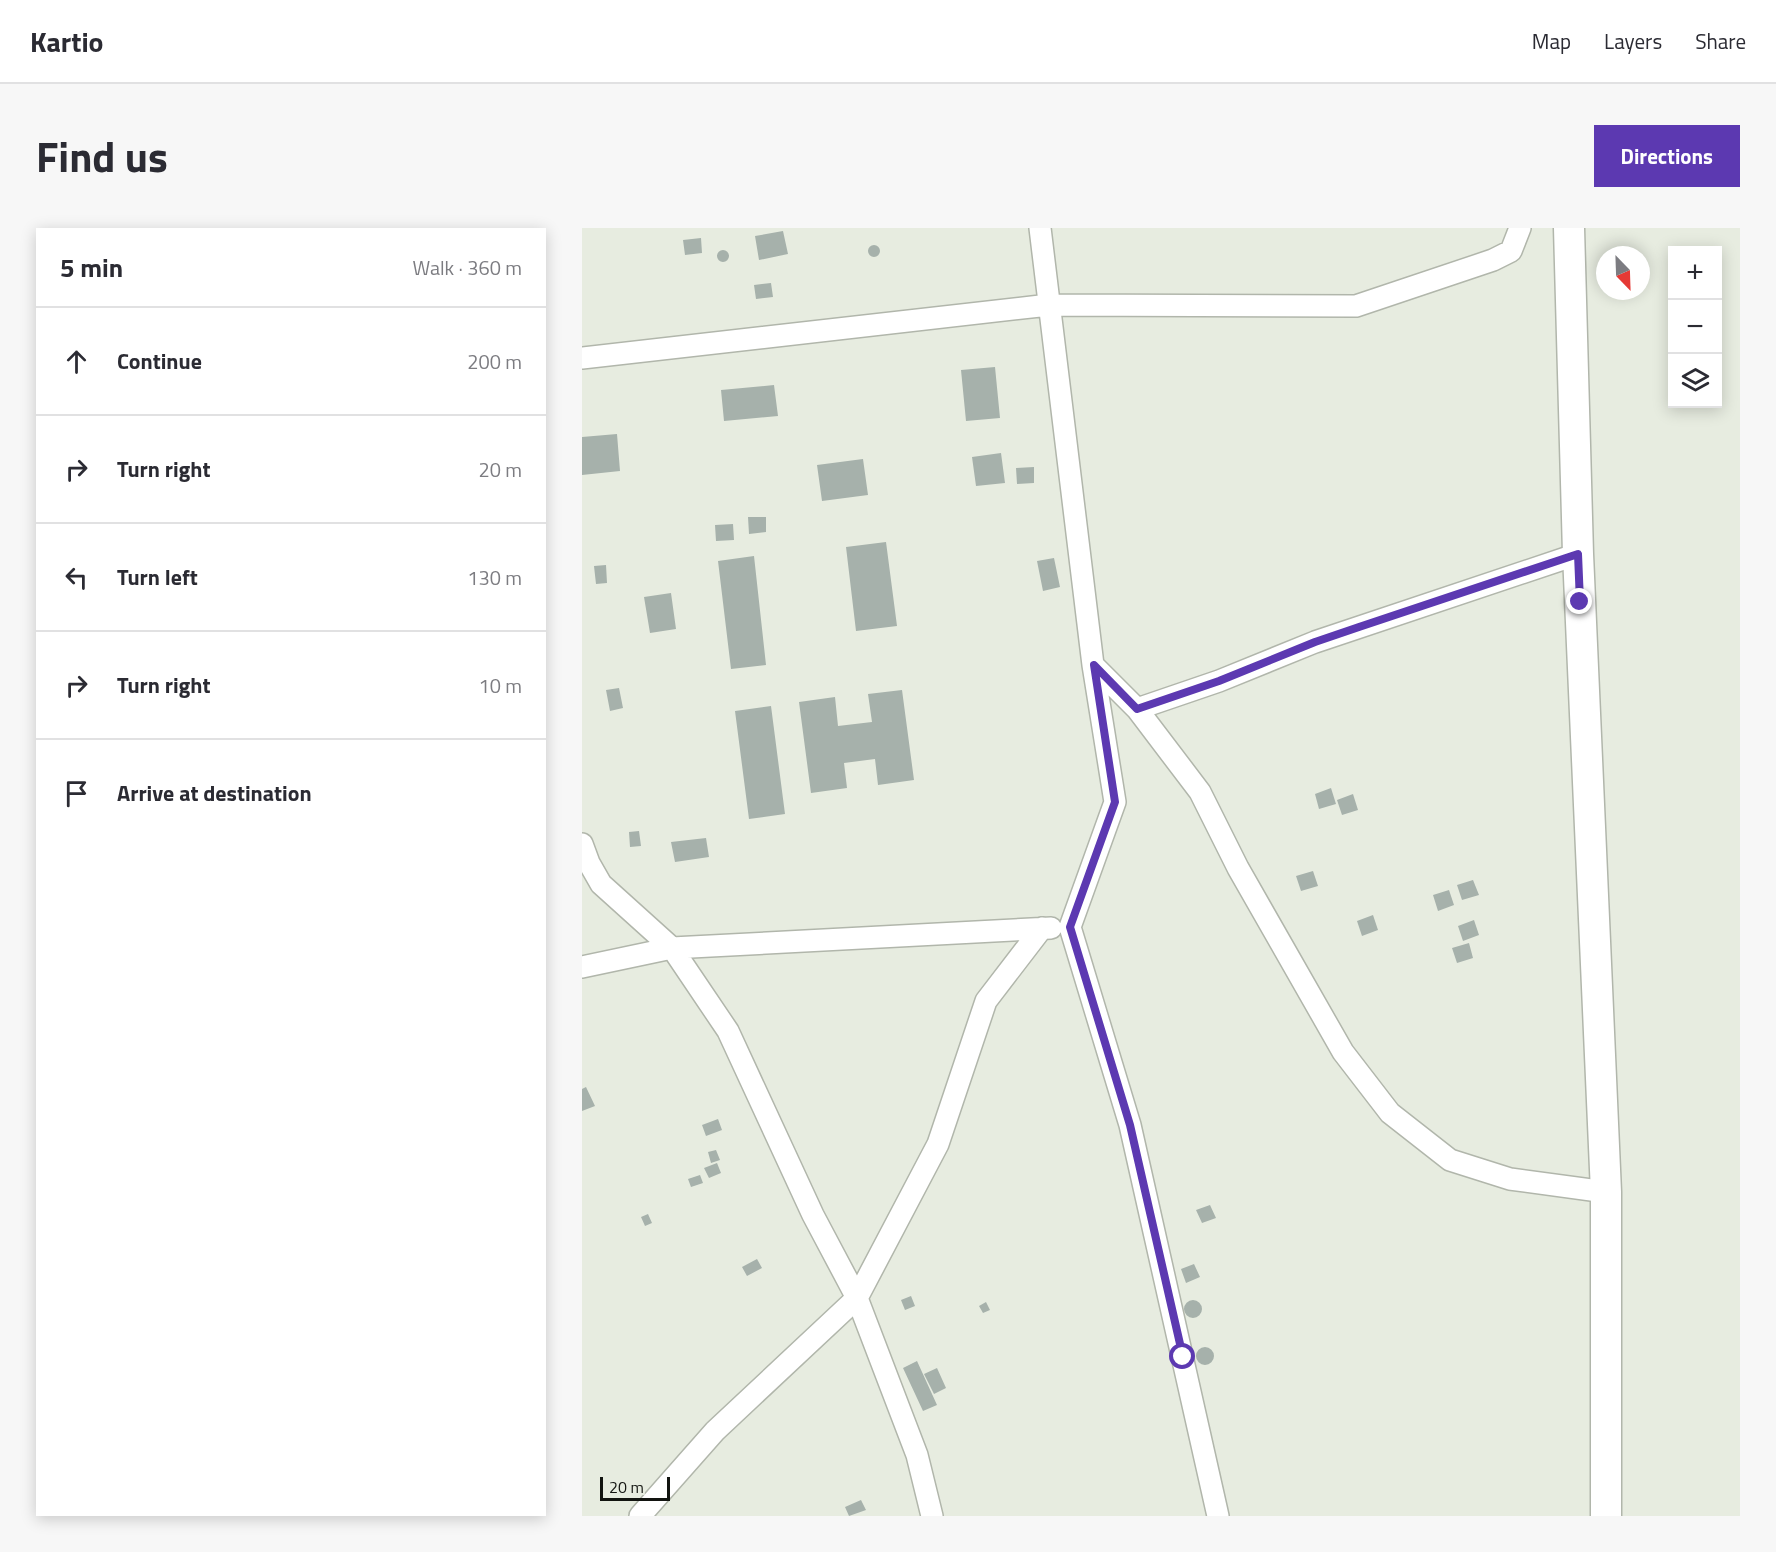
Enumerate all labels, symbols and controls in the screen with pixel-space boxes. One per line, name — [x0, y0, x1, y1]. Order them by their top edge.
text: Kartio — [30, 20, 104, 63]
text: Map — [1532, 25, 1571, 57]
text: Layers — [1604, 25, 1662, 57]
text: Share — [1695, 25, 1746, 57]
text: Find us — [36, 124, 168, 188]
button: Directions — [1594, 125, 1740, 187]
north arrow — [1596, 246, 1650, 300]
map controls — [1668, 246, 1722, 408]
button: + — [1668, 246, 1722, 300]
text: 5 min — [60, 248, 123, 287]
text: Walk · 360 m — [413, 252, 522, 283]
button: − — [1668, 300, 1722, 354]
text: Continue — [117, 344, 202, 378]
icon: ahead — [60, 345, 93, 378]
text: 200 m — [467, 346, 522, 377]
button: layers — [1668, 354, 1722, 408]
text: Turn right — [117, 452, 211, 486]
icon: right — [60, 453, 93, 486]
text: 20 m — [478, 454, 522, 485]
text: Turn left — [117, 560, 198, 594]
icon: left — [60, 561, 93, 594]
text: 130 m — [467, 562, 522, 593]
route end — [1566, 588, 1592, 614]
text: Turn right — [117, 668, 211, 702]
icon: right — [60, 669, 93, 702]
text: 10 m — [478, 670, 522, 701]
text: Arrive at destination — [117, 776, 312, 810]
icon: arrive — [60, 777, 93, 810]
route start — [1169, 1343, 1195, 1369]
scale bar — [600, 1474, 670, 1502]
text: 20 m — [609, 1475, 644, 1499]

